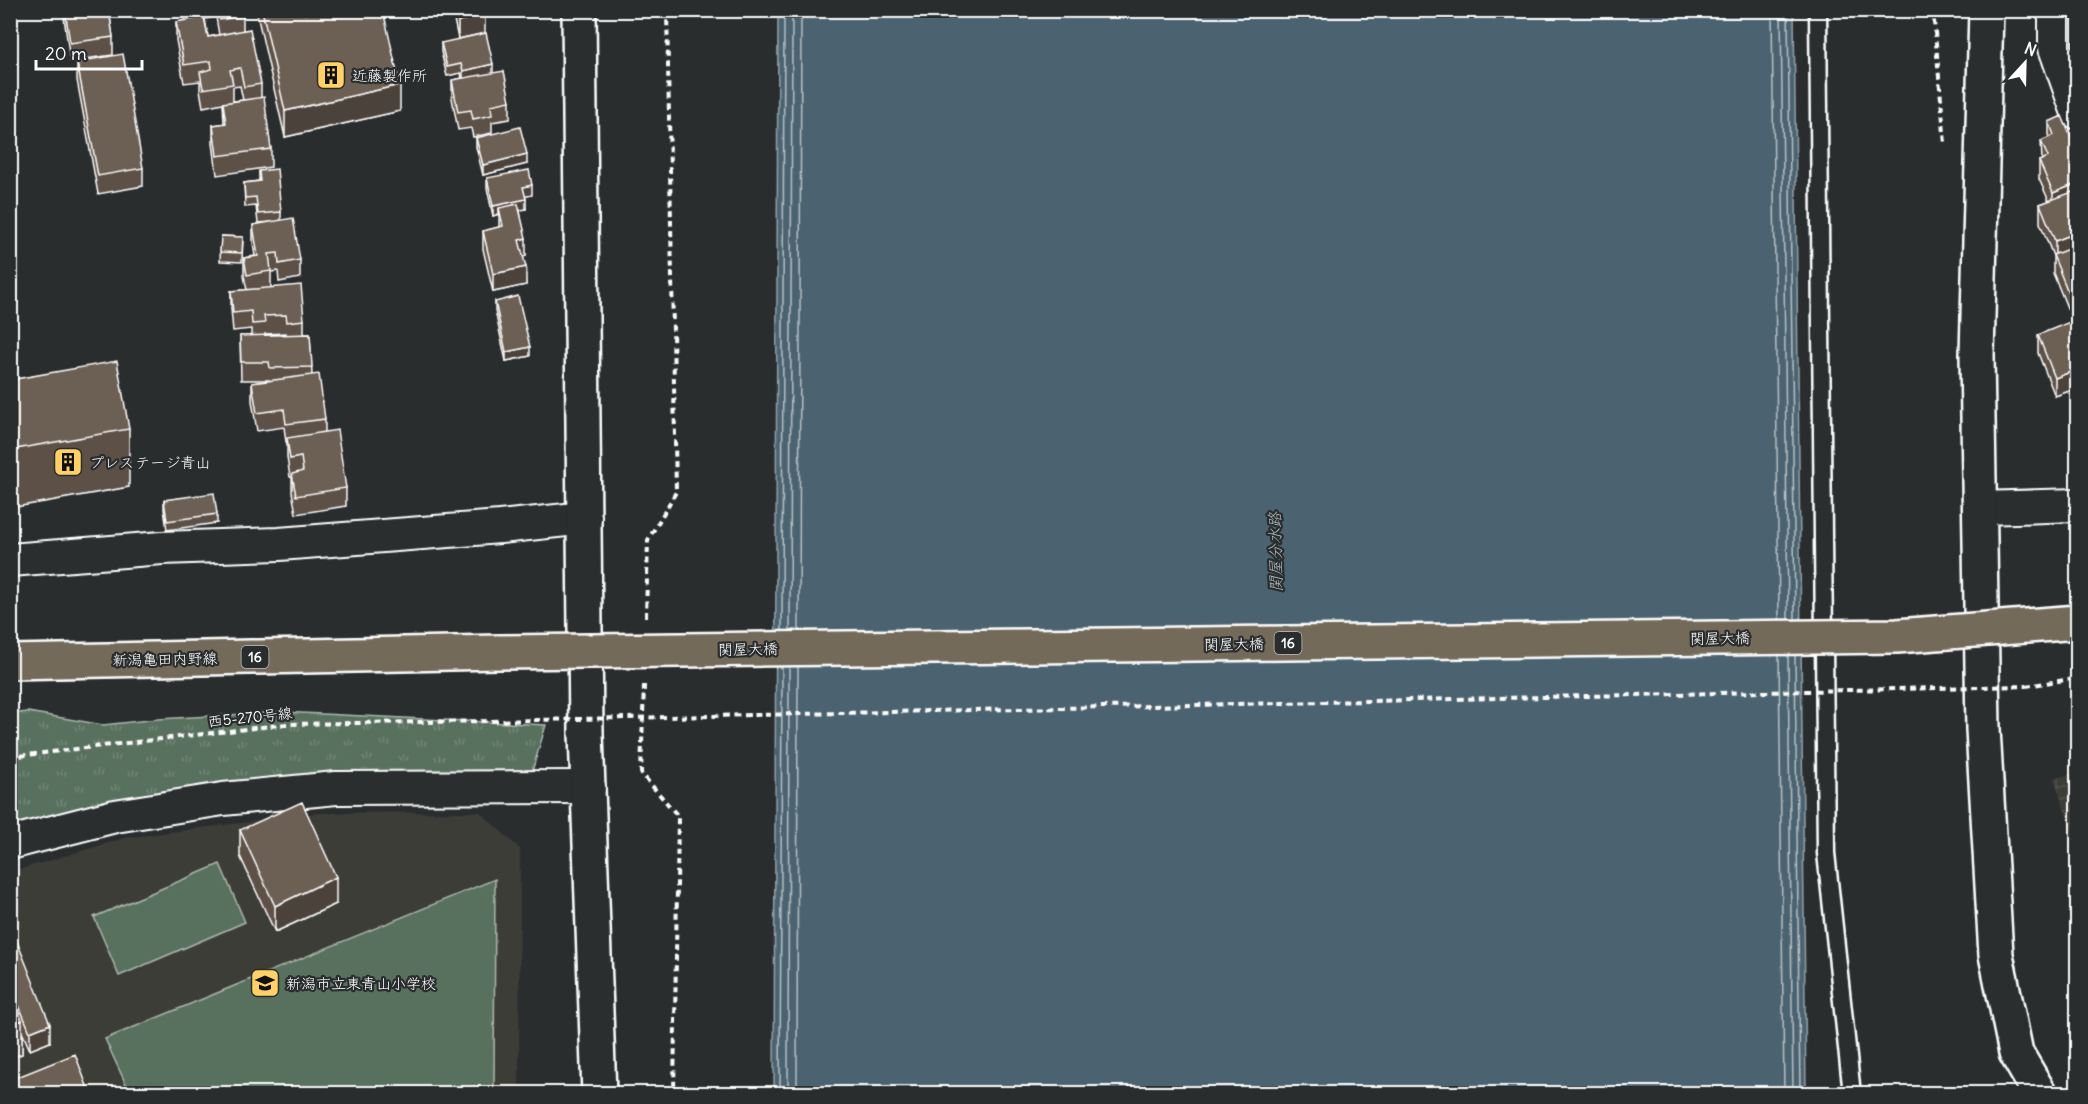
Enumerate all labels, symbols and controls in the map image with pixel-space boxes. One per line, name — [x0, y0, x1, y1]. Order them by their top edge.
scale bar — [36, 33, 142, 71]
north arrow — [1995, 33, 2055, 93]
text: N — [2022, 38, 2039, 60]
text: 20 m — [45, 42, 87, 65]
building icon: 近藤製作所 — [315, 59, 347, 91]
place label: 近藤製作所 — [352, 66, 427, 85]
building icon: プレステージ青山 — [52, 446, 84, 478]
place label: プレステージ青山 — [89, 453, 210, 472]
water label: 関屋分水路 — [1264, 511, 1286, 592]
street label: 関屋大橋 — [1690, 628, 1750, 648]
road number: 16 — [1274, 632, 1302, 654]
street label: 関屋大橋 — [1204, 634, 1264, 654]
street label: 関屋大橋 — [718, 639, 778, 659]
road number: 16 — [242, 646, 268, 668]
street label: 新潟亀田内野線 — [112, 649, 218, 669]
street label: 西5-270号線 — [207, 703, 293, 731]
school or university icon: 新潟市立東青山小学校 — [249, 967, 281, 999]
place label: 新潟市立東青山小学校 — [286, 974, 436, 993]

